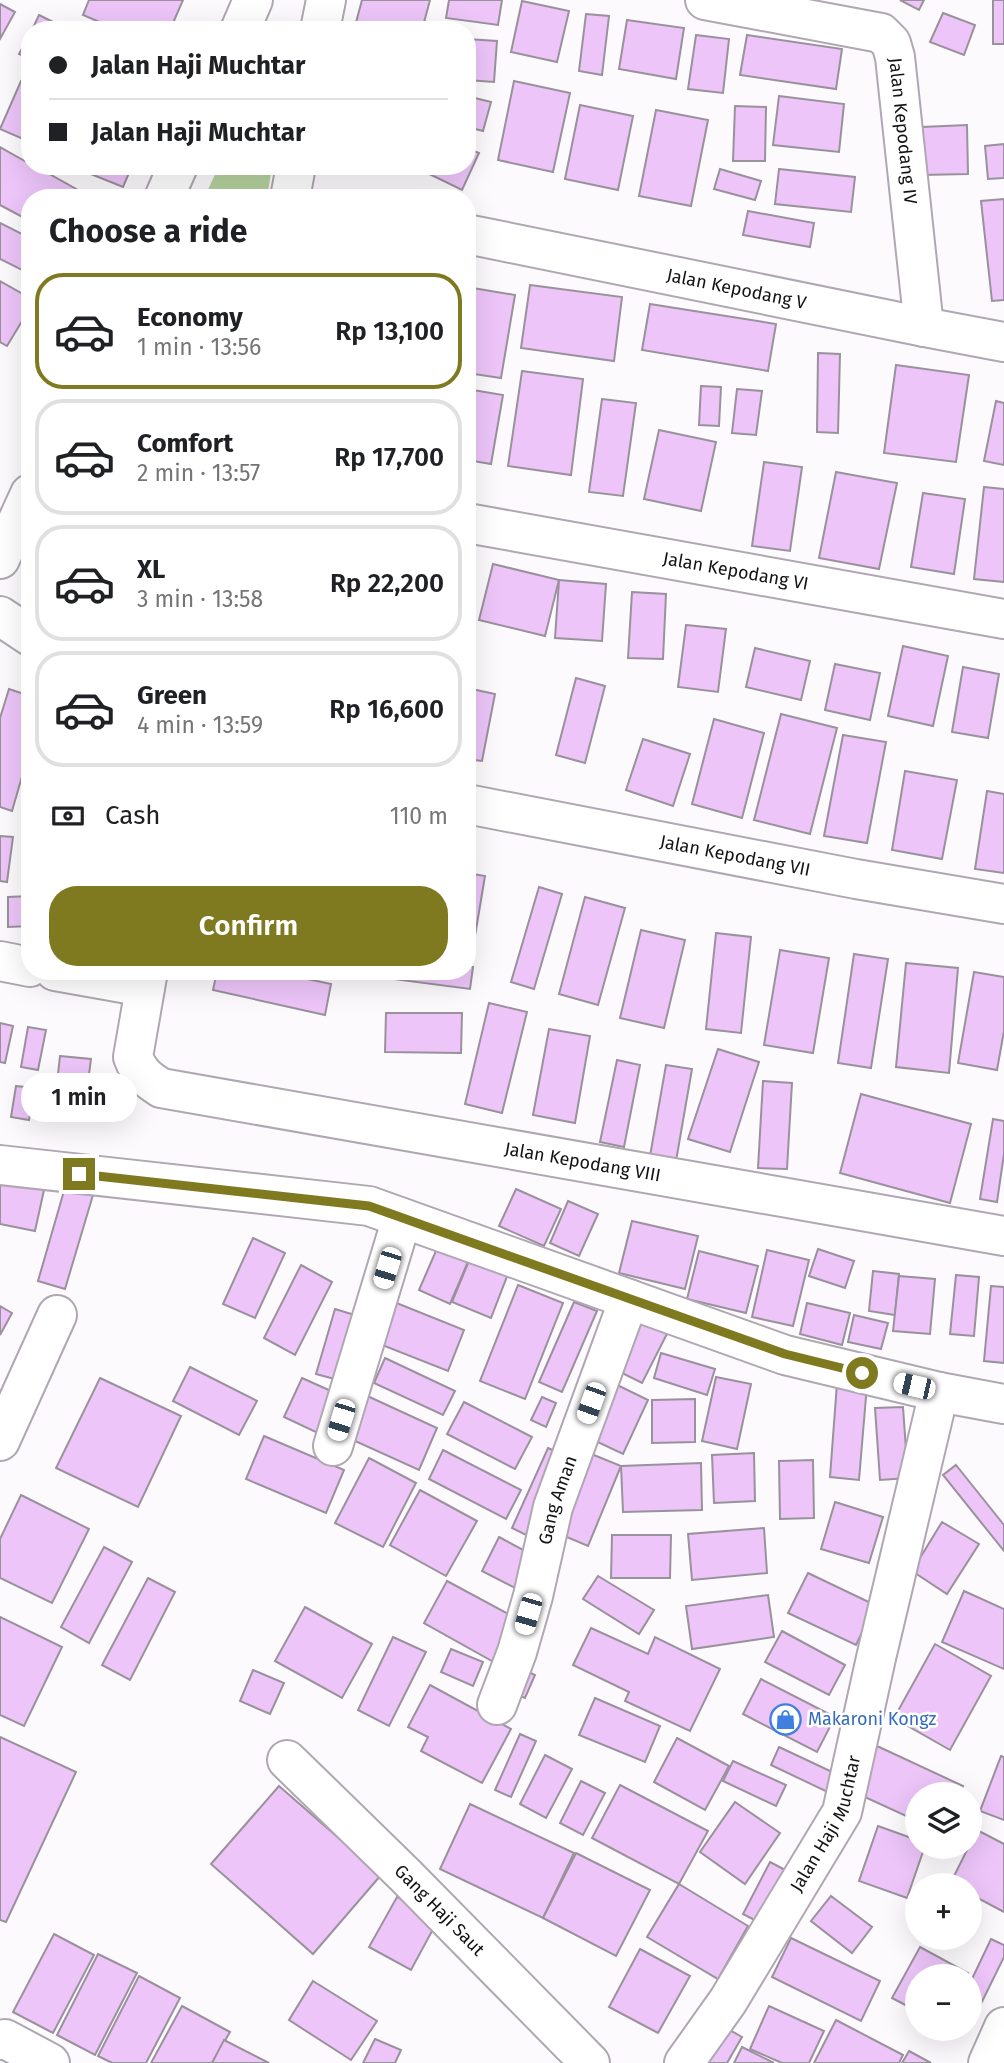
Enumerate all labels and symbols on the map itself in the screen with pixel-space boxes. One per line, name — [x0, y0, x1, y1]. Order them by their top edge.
street label: Jalan Kepodang IV — [884, 56, 922, 205]
street label: Jalan Kepodang V — [665, 264, 808, 314]
street label: Jalan Kepodang VI — [661, 547, 810, 595]
street label: Jalan Kepodang VII — [658, 830, 812, 881]
callout: 1 min — [21, 1072, 137, 1122]
street label: Jalan Kepodang VIII — [503, 1138, 662, 1187]
route end — [63, 1158, 95, 1190]
car — [371, 1245, 404, 1291]
route start — [846, 1357, 878, 1389]
car — [892, 1371, 937, 1401]
car — [574, 1380, 609, 1426]
car — [325, 1397, 358, 1443]
street label: Gang Aman — [534, 1453, 582, 1547]
car — [513, 1591, 544, 1637]
shop icon: Makaroni Kongz — [768, 1702, 802, 1736]
place label: Makaroni Kongz — [808, 1708, 937, 1730]
street label: Jalan Haji Muchtar — [785, 1753, 865, 1896]
street label: Gang Haji Saut — [390, 1860, 490, 1961]

